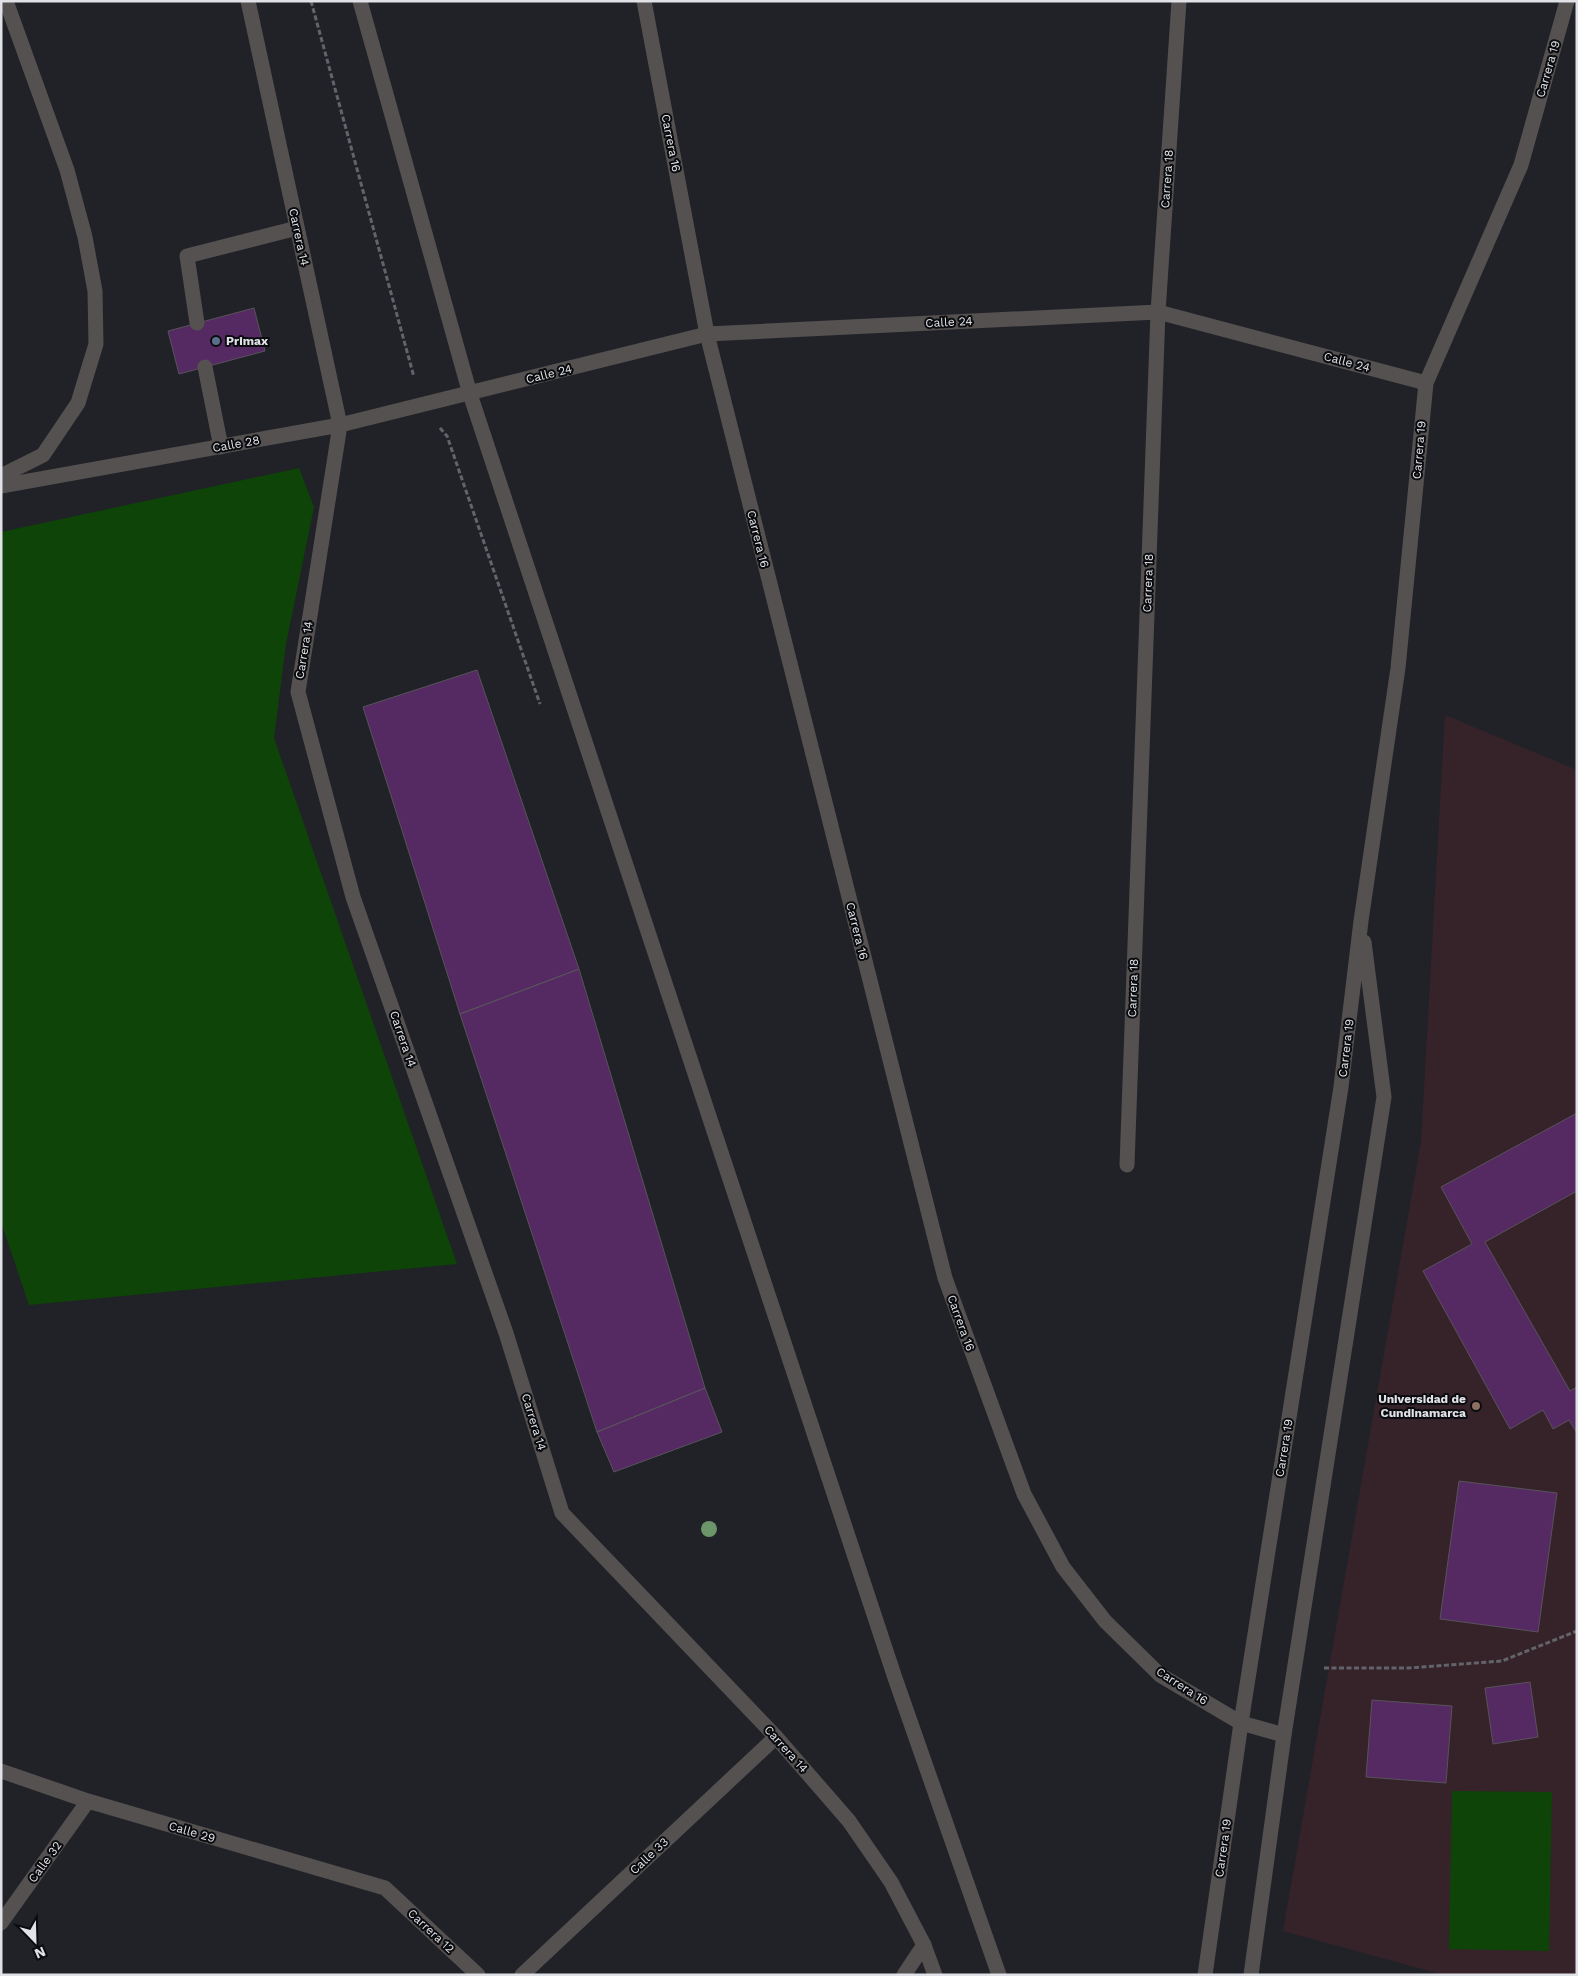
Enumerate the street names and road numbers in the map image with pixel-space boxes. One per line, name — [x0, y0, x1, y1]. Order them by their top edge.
street label: Carrera 19 — [1533, 39, 1563, 99]
street label: Carrera 16 — [659, 113, 683, 173]
street label: Carrera 18 — [1158, 149, 1176, 209]
street label: Carrera 14 — [286, 207, 312, 267]
street label: Calle 24 — [925, 314, 973, 330]
street label: Calle 24 — [1322, 349, 1372, 375]
street label: Calle 24 — [524, 361, 574, 387]
street label: Carrera 19 — [1409, 420, 1429, 480]
street label: Calle 28 — [211, 433, 261, 455]
street label: Carrera 16 — [744, 509, 772, 569]
street label: Carrera 18 — [1140, 553, 1156, 613]
street label: Carrera 14 — [292, 620, 316, 680]
street label: Carrera 16 — [843, 901, 871, 961]
street label: Carrera 18 — [1125, 958, 1141, 1018]
street label: Carrera 14 — [387, 1009, 419, 1069]
street label: Carrera 19 — [1335, 1018, 1357, 1078]
street label: Carrera 16 — [944, 1293, 978, 1353]
street label: Carrera 14 — [519, 1392, 549, 1452]
street label: Carrera 19 — [1272, 1418, 1296, 1478]
street label: Carrera 16 — [1154, 1664, 1210, 1708]
street label: Carrera 14 — [761, 1723, 811, 1775]
street label: Carrera 19 — [1212, 1818, 1234, 1878]
street label: Calle 29 — [167, 1819, 217, 1845]
street label: Calle 33 — [627, 1835, 671, 1877]
street label: Calle 32 — [25, 1839, 65, 1885]
street label: Carrera 12 — [405, 1906, 457, 1956]

